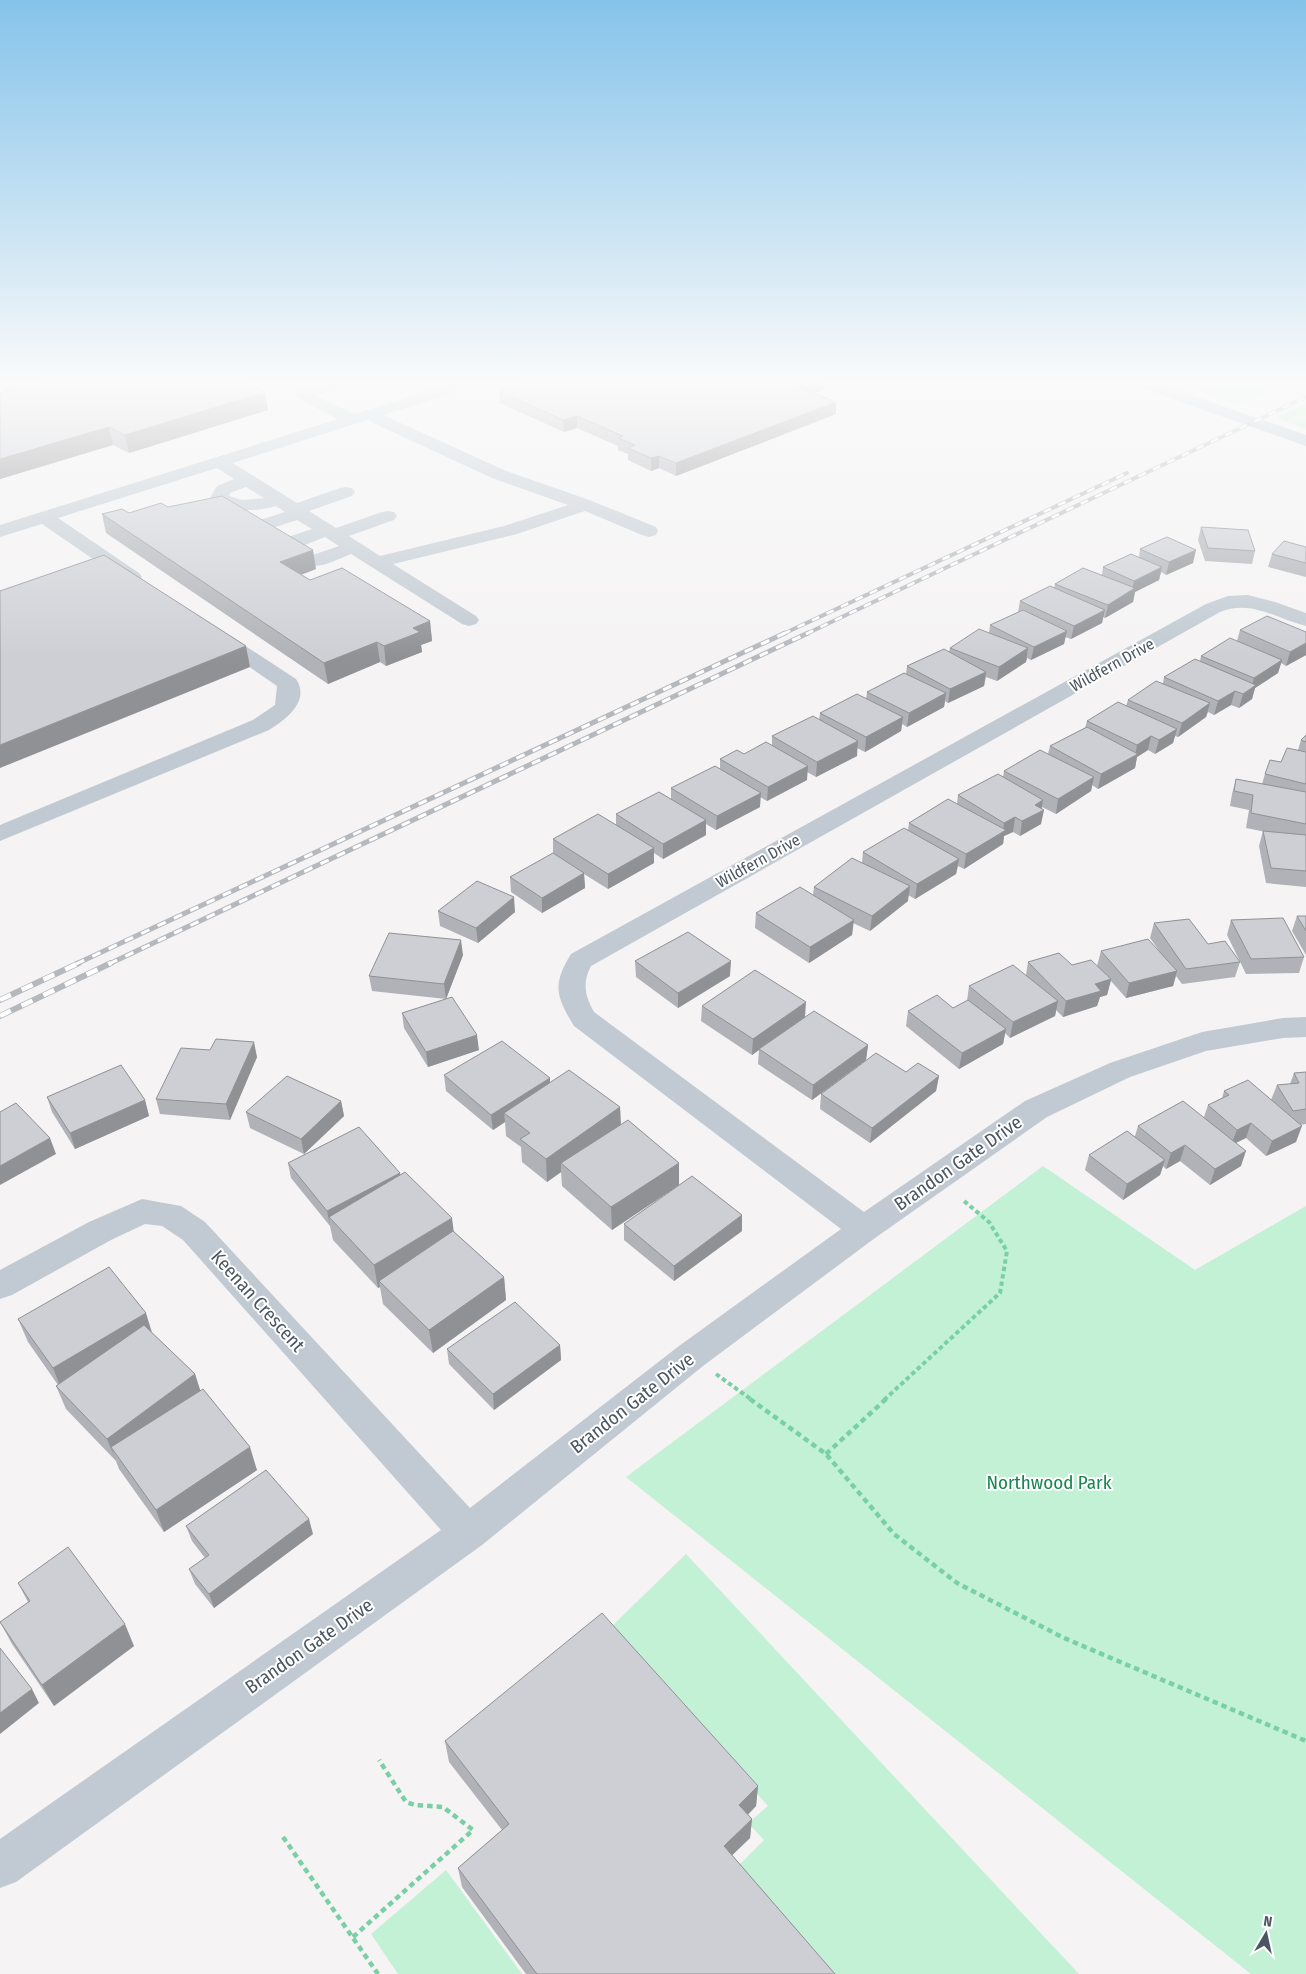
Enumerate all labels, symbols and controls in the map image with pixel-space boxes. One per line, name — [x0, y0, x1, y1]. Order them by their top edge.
street label: Wildfern Drive — [1067, 634, 1157, 696]
street label: Wildfern Drive — [713, 830, 803, 892]
street label: Brandon Gate Drive — [890, 1110, 1026, 1216]
street label: Keenan Crescent — [206, 1245, 310, 1357]
street label: Brandon Gate Drive — [566, 1348, 698, 1458]
park label: Northwood Park — [986, 1471, 1112, 1494]
street label: Brandon Gate Drive — [241, 1593, 377, 1699]
north arrow — [1241, 1909, 1291, 1959]
text: N — [1262, 1913, 1273, 1931]

